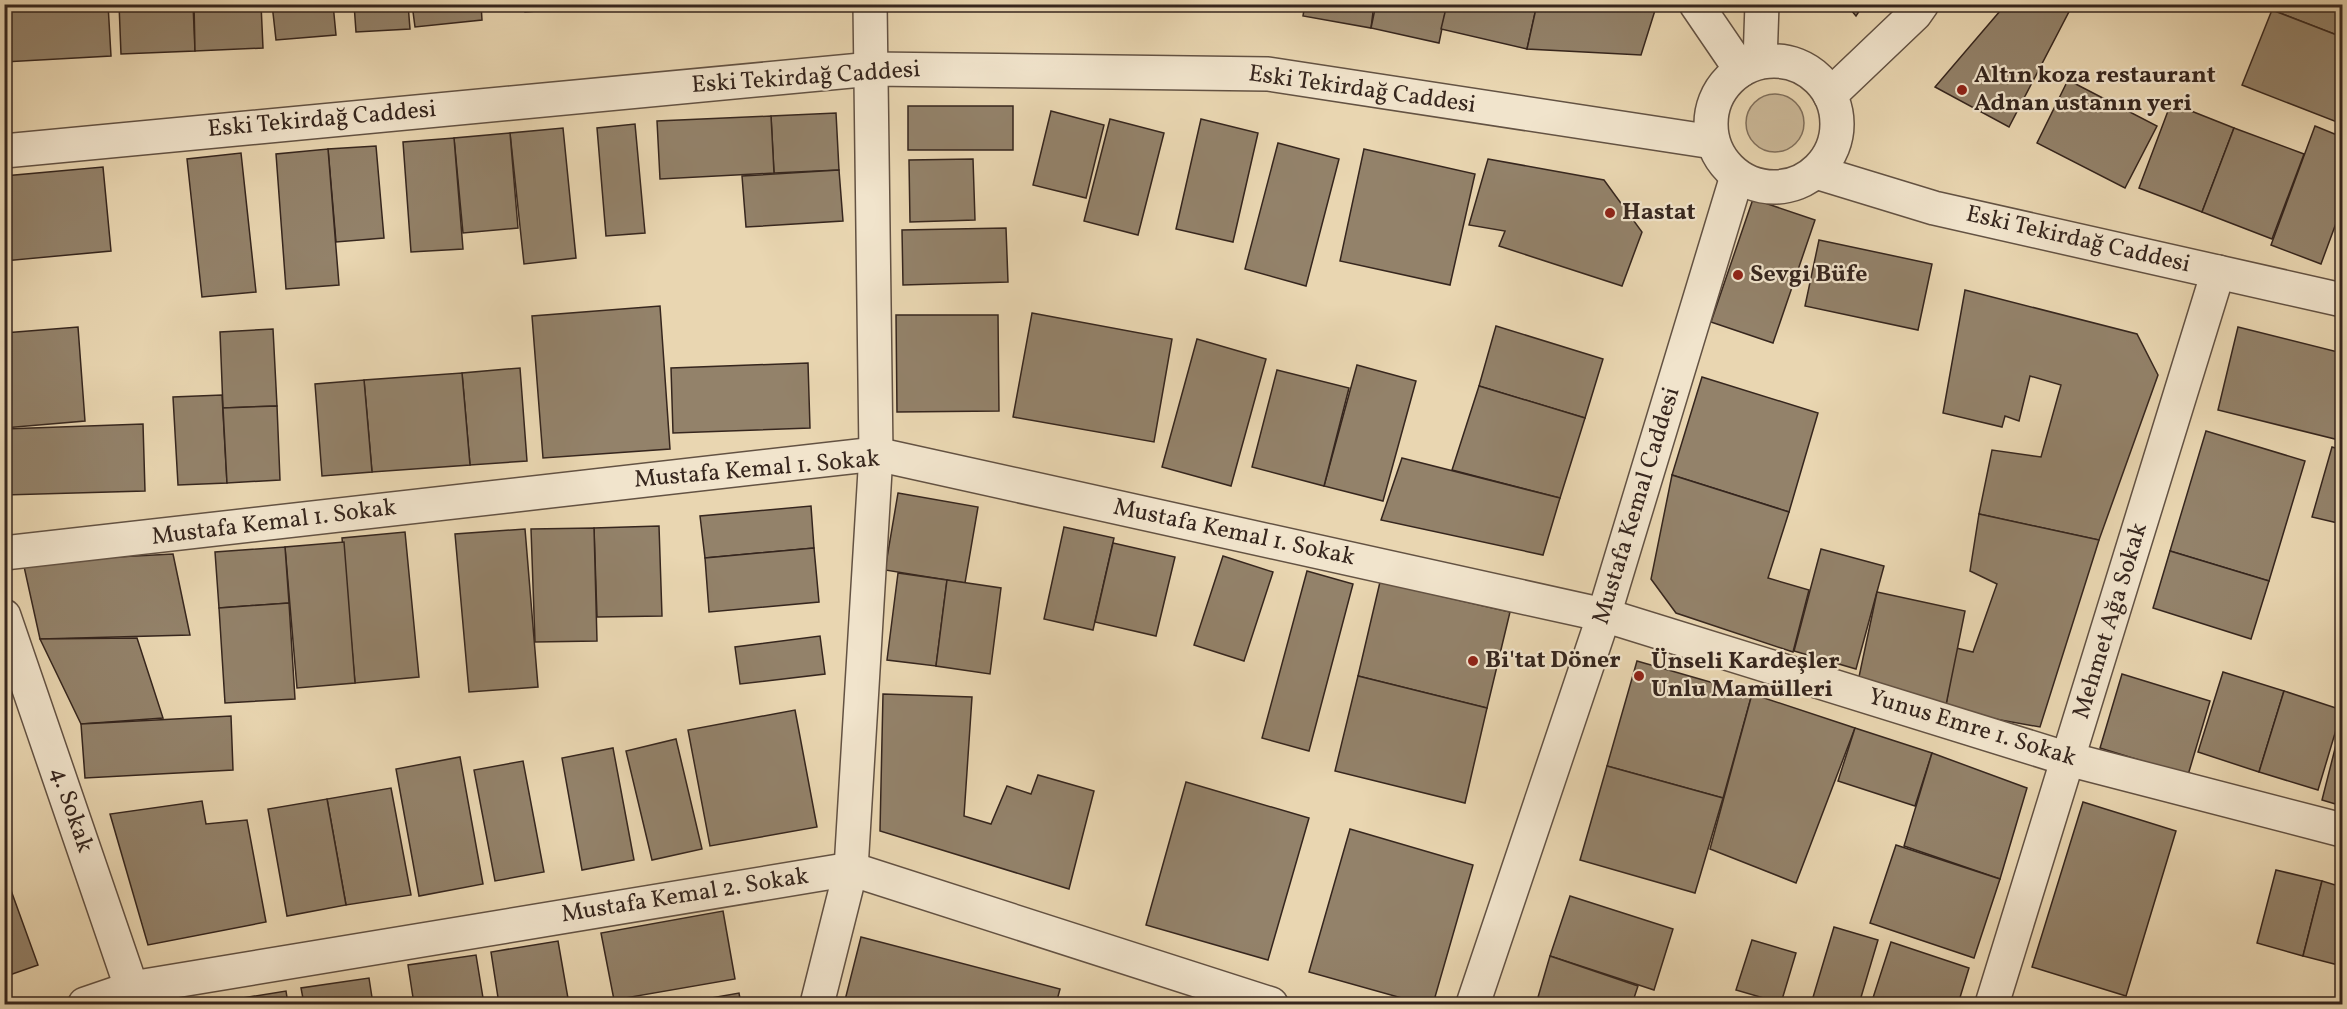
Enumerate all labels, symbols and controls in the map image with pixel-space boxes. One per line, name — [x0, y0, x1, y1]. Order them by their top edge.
street label: Eski Tekirdağ Caddesi — [690, 53, 922, 103]
street label: Eski Tekirdağ Caddesi — [1246, 57, 1478, 123]
place label: Altın koza restaurant Adnan ustanın yeri — [1974, 59, 2216, 121]
marker: Altın koza restaurant Adnan ustanın yeri — [1955, 83, 1969, 97]
street label: Eski Tekirdağ Caddesi — [206, 93, 438, 147]
place label: Hastat — [1622, 196, 1696, 230]
street label: Eski Tekirdağ Caddesi — [1962, 198, 2194, 282]
marker: Hastat — [1603, 206, 1617, 220]
place label: Sevgi Büfe — [1750, 258, 1868, 292]
marker: Sevgi Büfe — [1731, 268, 1745, 282]
street label: Mustafa Kemal Caddesi — [1585, 383, 1689, 629]
street label: Mustafa Kemal 1. Sokak — [633, 442, 881, 498]
street label: Mustafa Kemal 1. Sokak — [150, 491, 398, 555]
street label: Mustafa Kemal 1. Sokak — [1110, 491, 1358, 575]
street label: Mehmet Ağa Sokak — [2065, 519, 2157, 723]
place label: Bi'tat Döner — [1485, 644, 1621, 678]
place label: Ünseli Kardeşler Unlu Mamülleri — [1651, 645, 1840, 707]
marker: Bi'tat Döner — [1466, 654, 1480, 668]
marker: Ünseli Kardeşler Unlu Mamülleri — [1632, 669, 1646, 683]
street label: Yunus Emre 1. Sokak — [1864, 680, 2080, 776]
street label: 4. Sokak — [40, 763, 102, 857]
street label: Mustafa Kemal 2. Sokak — [559, 860, 811, 932]

